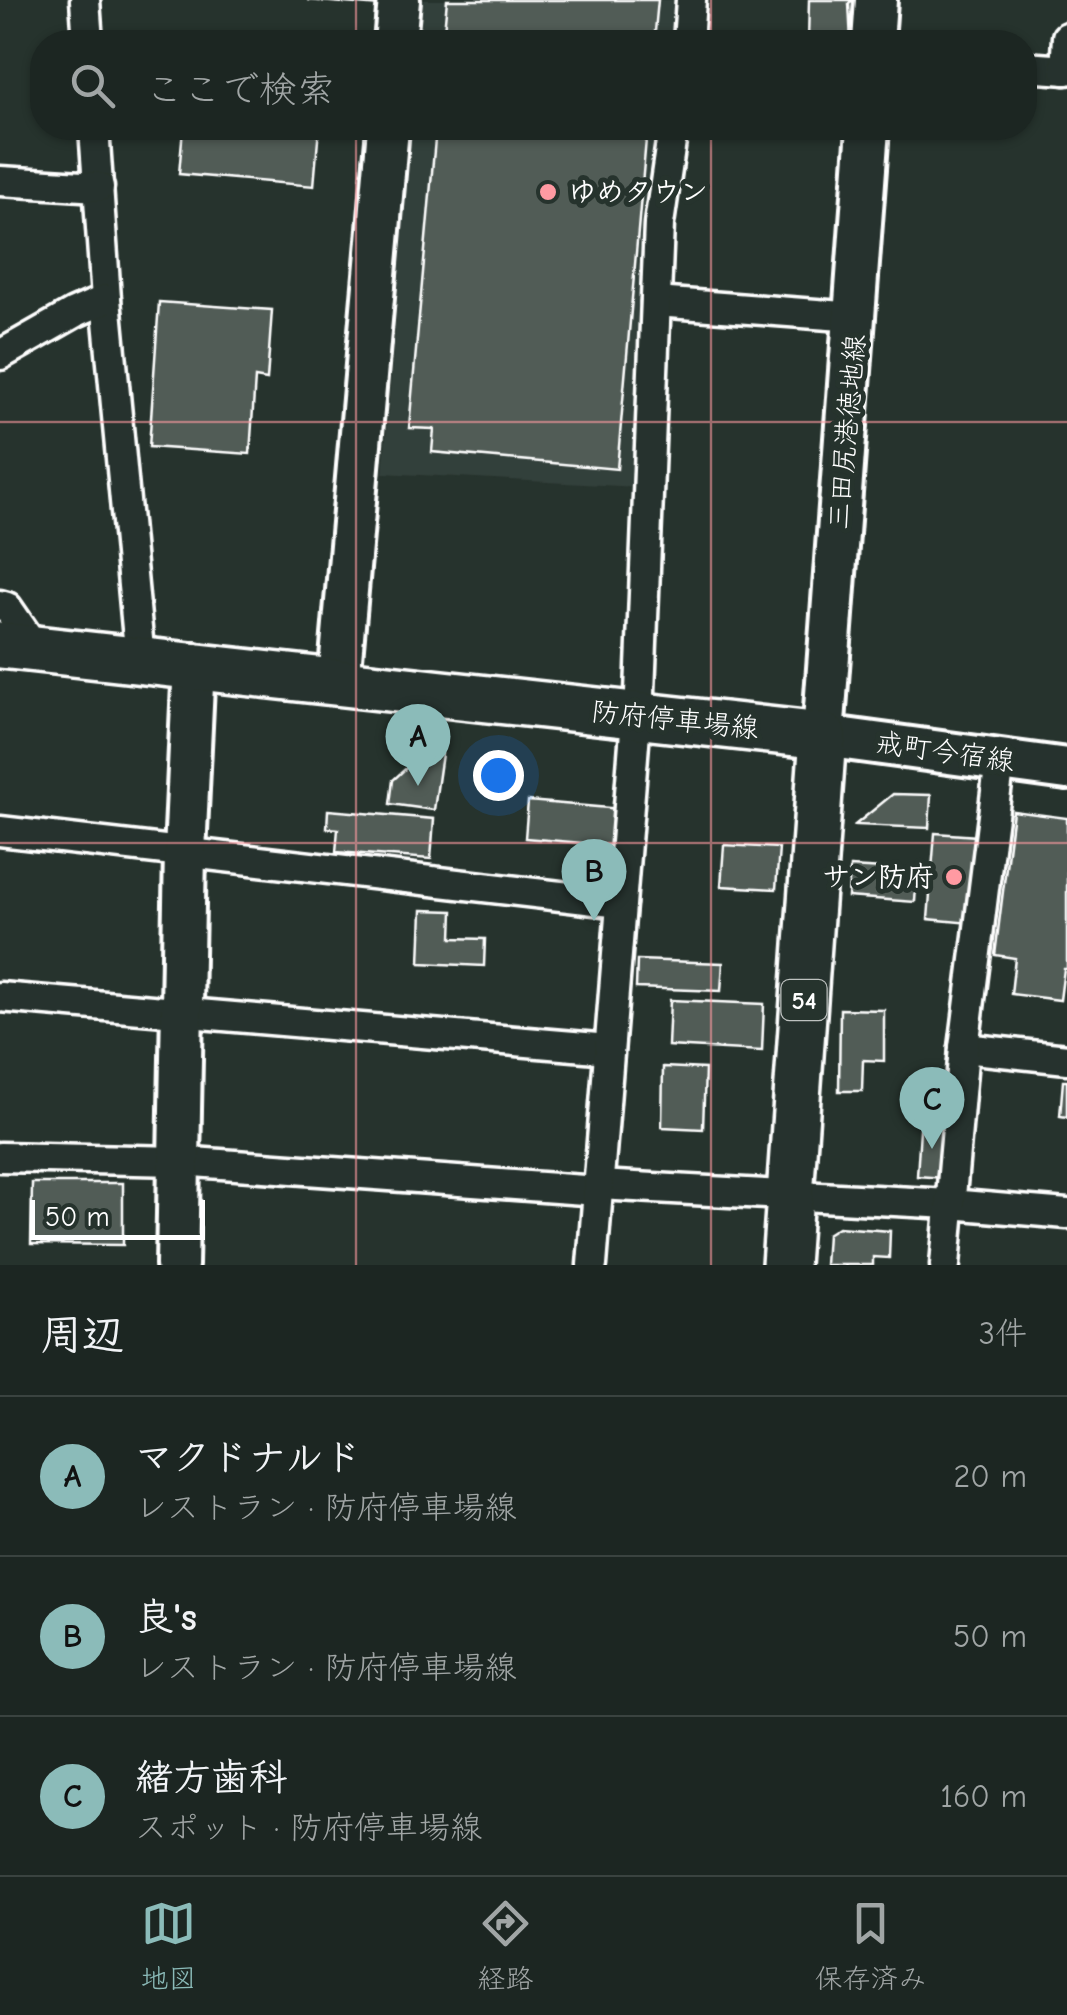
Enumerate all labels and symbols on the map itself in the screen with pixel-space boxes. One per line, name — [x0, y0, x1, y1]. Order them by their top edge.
place label: ゆめタウン — [568, 176, 708, 208]
marker: ゆめタウン — [537, 181, 559, 203]
street label: 三田尻港徳地線 — [823, 333, 871, 531]
street label: 防府停車場線 — [590, 695, 760, 745]
pin: A — [386, 704, 450, 786]
street label: 戒町今宿線 — [873, 726, 1017, 778]
your location — [473, 750, 524, 801]
pin: B — [562, 838, 626, 921]
place label: サン防府 — [822, 861, 934, 893]
marker: サン防府 — [943, 866, 965, 888]
road number: 54 — [782, 980, 826, 1020]
pin: C — [900, 1066, 964, 1149]
scale bar — [30, 1195, 205, 1240]

